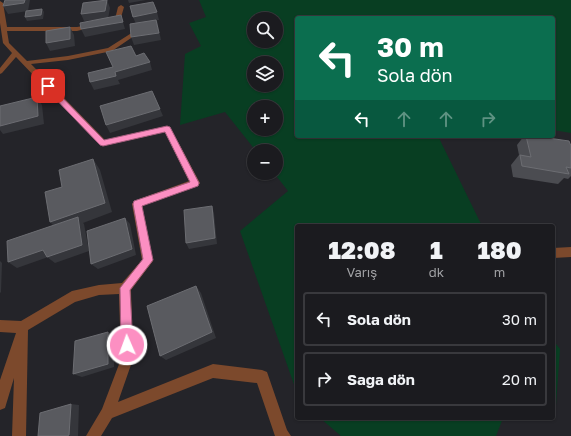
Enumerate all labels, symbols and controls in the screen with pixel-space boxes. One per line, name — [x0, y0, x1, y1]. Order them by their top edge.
map controls — [247, 12, 283, 180]
button: search — [247, 12, 283, 48]
text: 30 m — [377, 30, 444, 63]
icon: left — [311, 32, 363, 84]
button: layers — [247, 56, 283, 92]
text: Sola dön — [377, 64, 453, 86]
pin — [31, 69, 65, 103]
icon: arrive — [37, 75, 59, 97]
button: + — [247, 100, 283, 136]
icon: left — [351, 108, 373, 130]
icon: ahead — [393, 108, 415, 130]
icon: ahead — [435, 108, 457, 130]
icon: right — [477, 108, 499, 130]
button: − — [247, 144, 283, 180]
text: 12:08 — [328, 235, 395, 264]
text: 1 — [430, 235, 443, 264]
text: 180 — [477, 235, 522, 264]
text: Varış — [347, 264, 377, 280]
text: dk — [429, 264, 444, 280]
text: m — [494, 264, 505, 280]
icon: left — [313, 308, 335, 330]
text: Sola dön — [347, 310, 411, 328]
text: 30 m — [502, 310, 537, 328]
position arrow — [106, 324, 148, 366]
icon: right — [313, 368, 335, 390]
text: Sağa dön — [347, 370, 415, 388]
text: 20 m — [502, 370, 537, 388]

